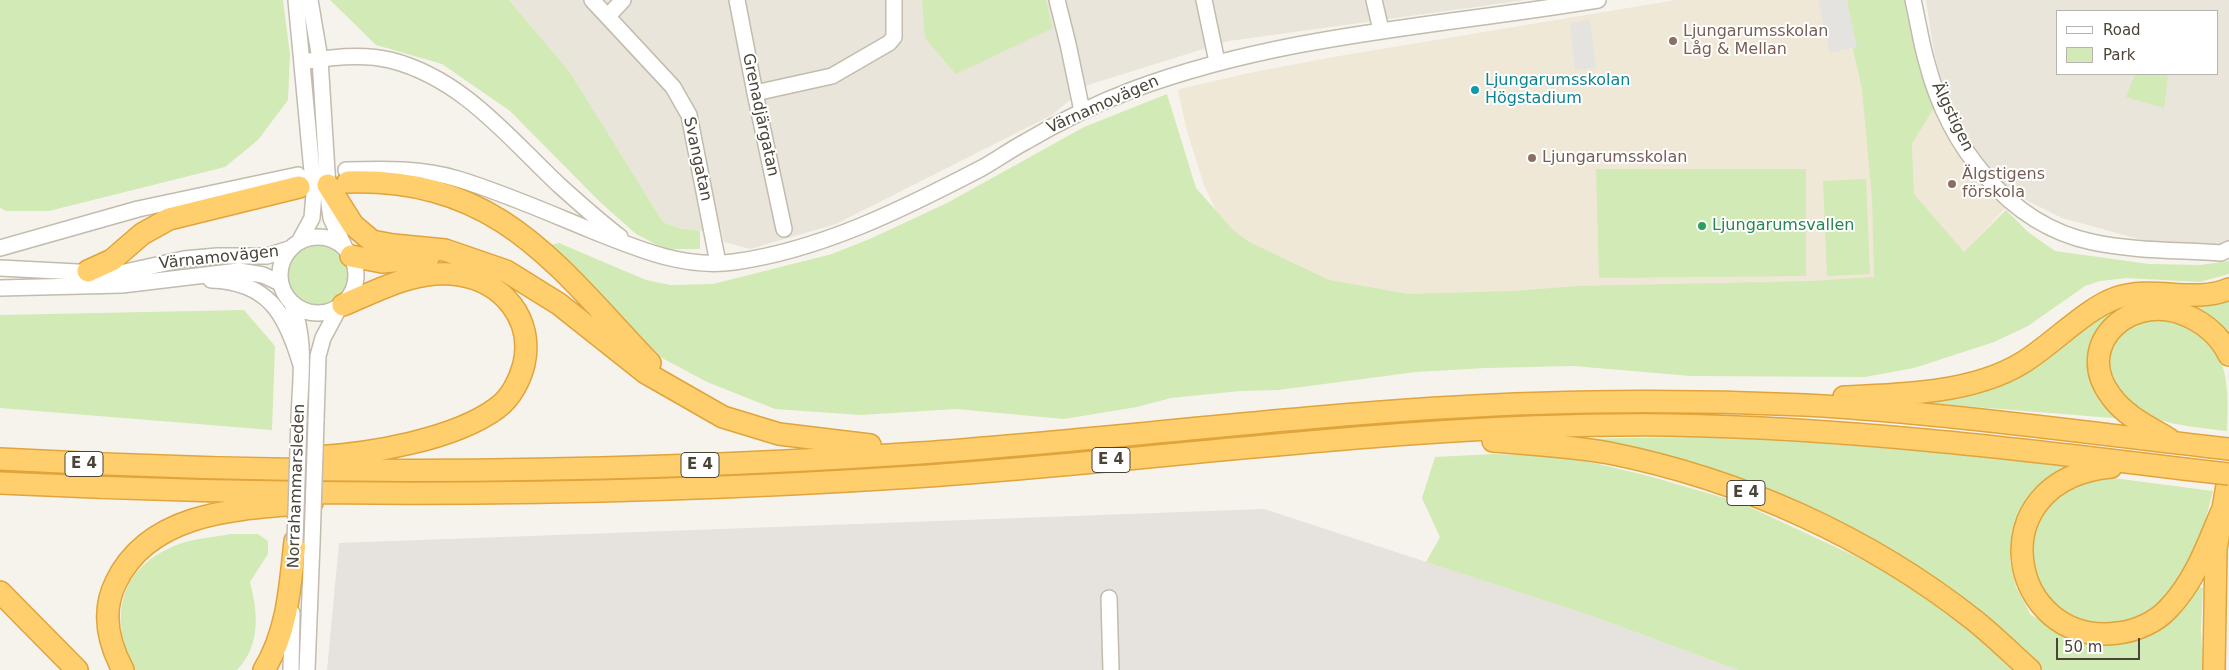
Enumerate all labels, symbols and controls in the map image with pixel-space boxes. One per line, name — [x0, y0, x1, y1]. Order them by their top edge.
legend — [2056, 10, 2219, 75]
text: Road — [2103, 21, 2141, 39]
place label: Ljungarumsskolan Låg & Mellan — [1683, 22, 1828, 60]
marker: Ljungarumsskolan Låg & Mellan — [1667, 35, 1679, 47]
text: Park — [2103, 46, 2135, 64]
street label: Grenadjärgatan — [738, 52, 782, 178]
place label: Ljungarumsskolan Högstadium — [1485, 71, 1630, 109]
street label: Värnamovägen — [1044, 72, 1162, 138]
street label: Älgstigen — [1927, 79, 1977, 155]
marker: Ljungarumsskolan Högstadium — [1469, 84, 1481, 96]
street label: Svangatan — [679, 115, 715, 203]
place label: Ljungarumsskolan — [1542, 148, 1687, 168]
marker: Ljungarumsskolan — [1526, 152, 1538, 164]
place label: Älgstigens förskola — [1962, 165, 2045, 203]
marker: Älgstigens förskola — [1946, 178, 1958, 190]
place label: Ljungarumsvallen — [1712, 216, 1854, 236]
marker: Ljungarumsvallen — [1696, 220, 1708, 232]
street label: Värnamovägen — [158, 242, 280, 274]
street label: Norrahammarsleden — [285, 403, 309, 569]
road number: E 4 — [1092, 448, 1130, 472]
road number: E 4 — [65, 452, 103, 476]
road number: E 4 — [681, 452, 719, 478]
road number: E 4 — [1727, 480, 1765, 506]
scale bar — [2059, 628, 2143, 660]
text: 50 m — [2064, 638, 2102, 656]

